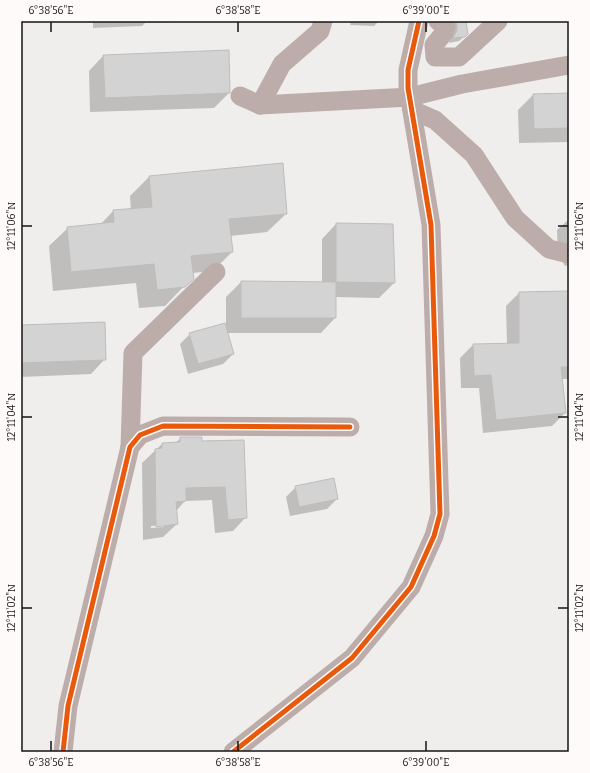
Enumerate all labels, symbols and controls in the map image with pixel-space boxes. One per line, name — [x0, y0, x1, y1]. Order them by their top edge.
text: 6°38'56"E — [28, 5, 74, 17]
text: 6°38'58"E — [216, 5, 260, 17]
text: 6°39'00"E — [403, 5, 449, 17]
text: 12°11'06"N — [6, 202, 18, 250]
text: 12°11'06"N — [574, 202, 586, 250]
text: 12°11'04"N — [6, 393, 18, 441]
text: 12°11'04"N — [574, 393, 586, 441]
text: 12°11'02"N — [6, 584, 18, 632]
text: 12°11'02"N — [574, 584, 586, 632]
text: 6°38'56"E — [28, 757, 74, 769]
text: 6°38'58"E — [216, 757, 260, 769]
text: 6°39'00"E — [403, 757, 449, 769]

